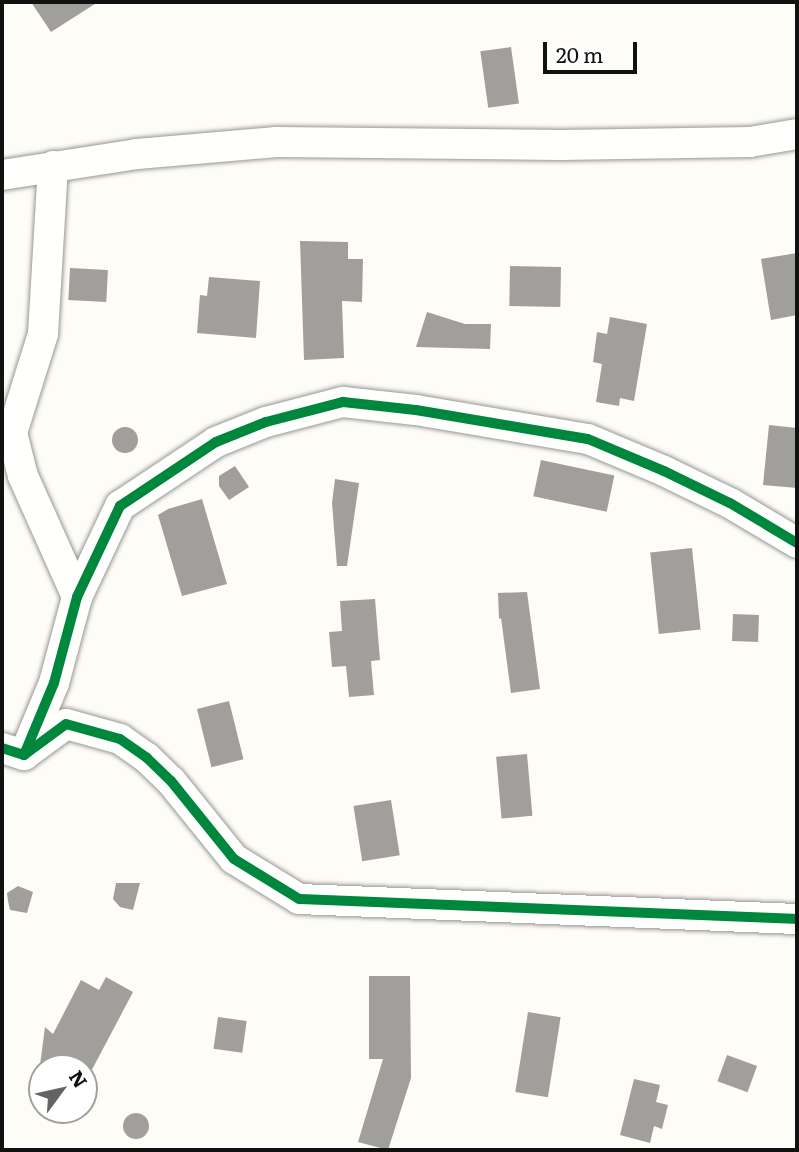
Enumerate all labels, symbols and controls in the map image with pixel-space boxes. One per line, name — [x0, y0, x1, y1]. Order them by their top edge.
scale bar — [547, 28, 642, 72]
text: 20 m — [556, 38, 603, 69]
north arrow — [28, 1054, 98, 1124]
text: N — [63, 1064, 95, 1093]

